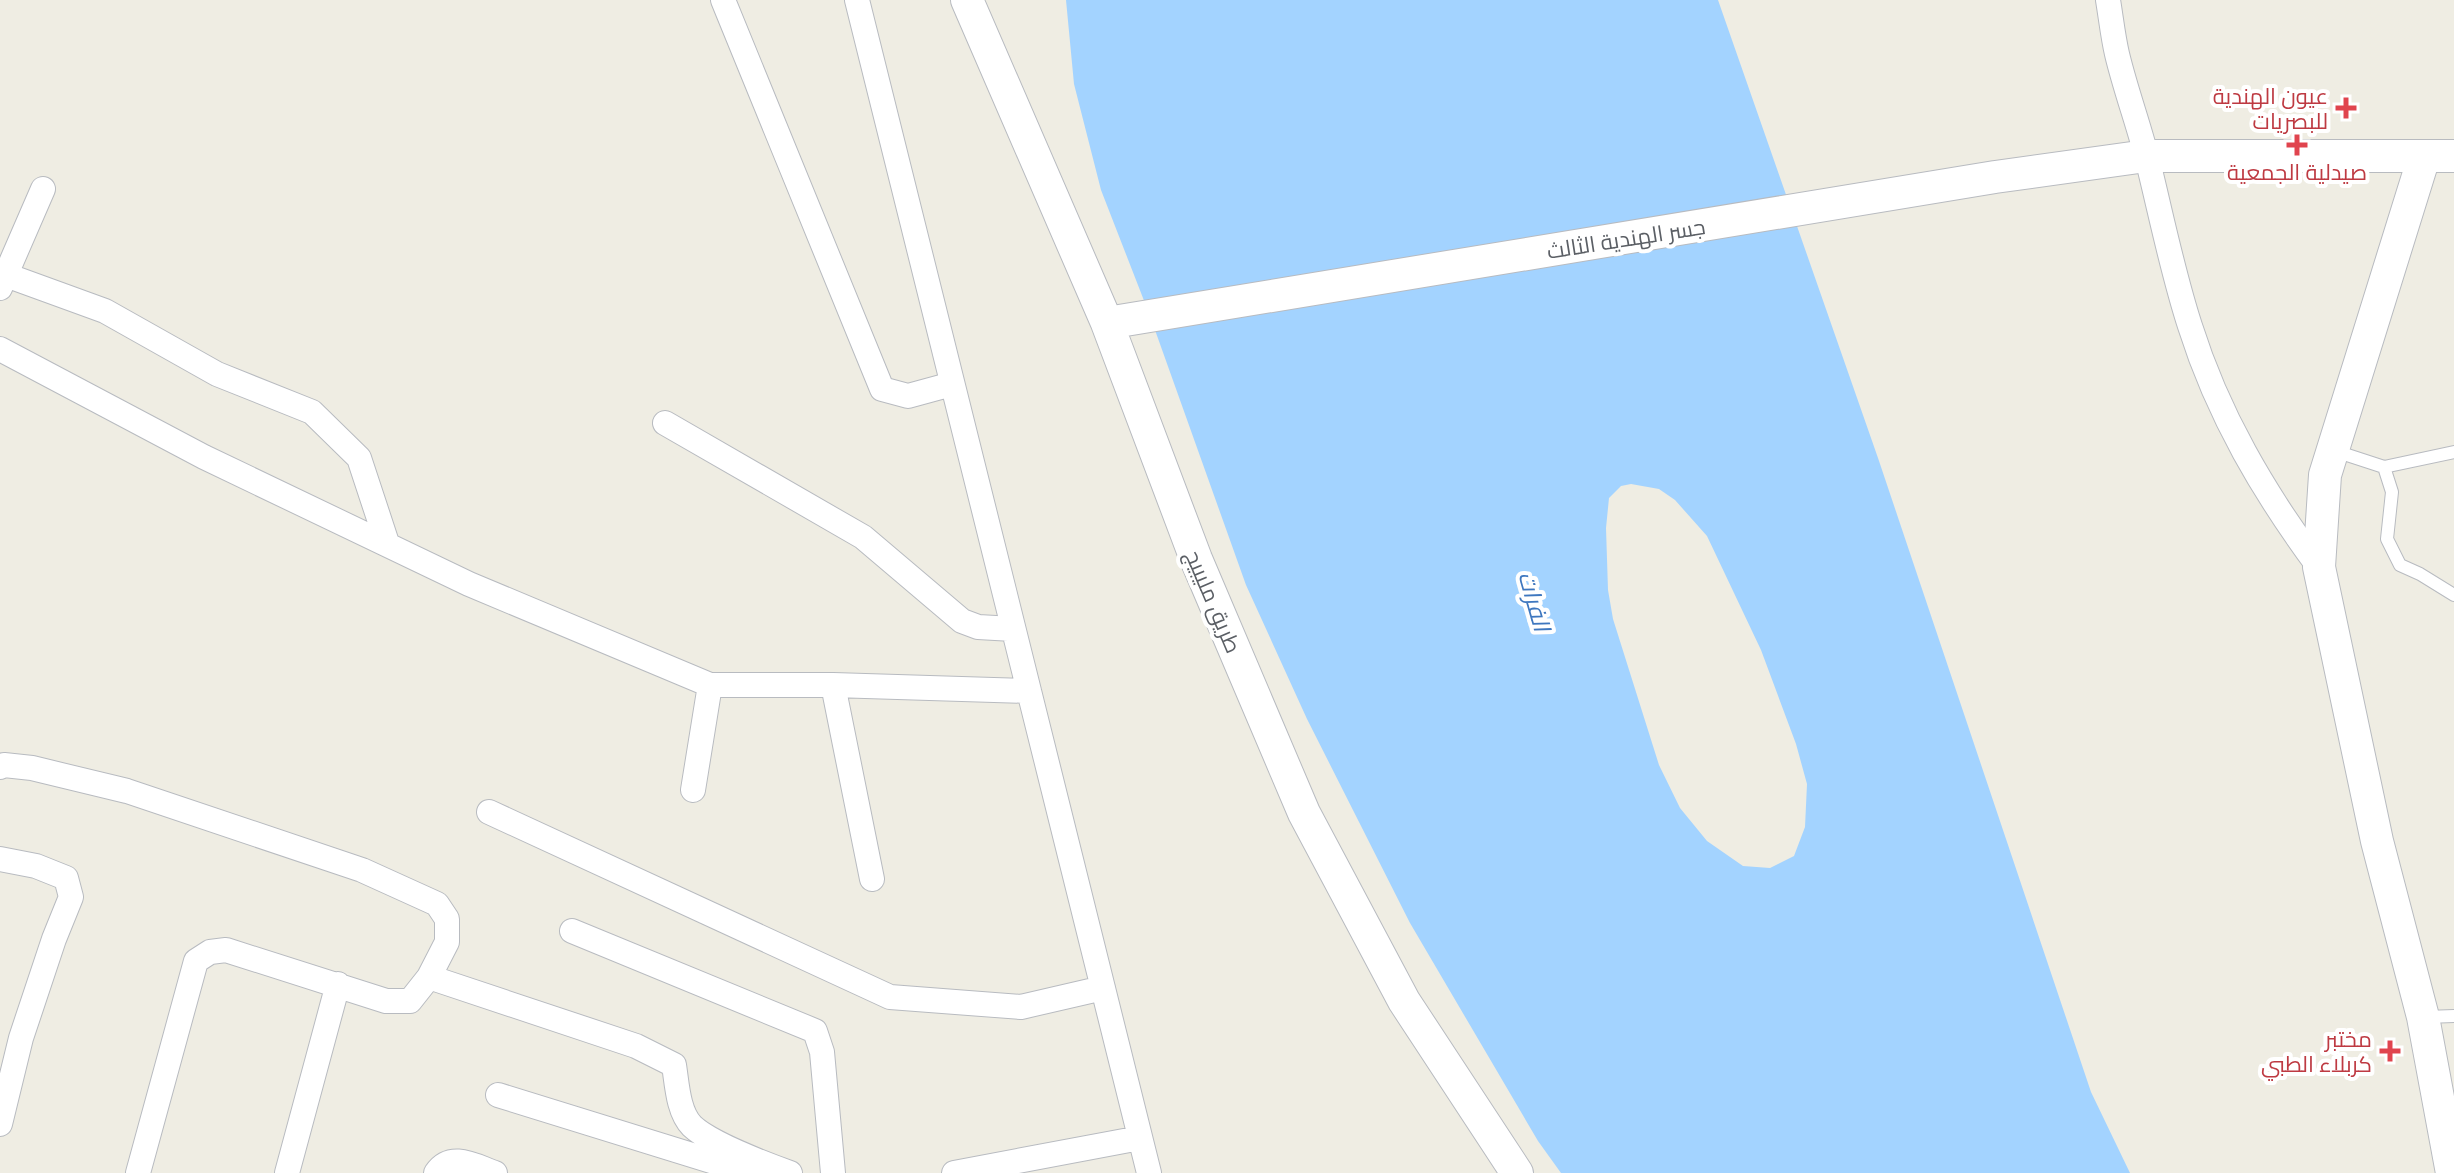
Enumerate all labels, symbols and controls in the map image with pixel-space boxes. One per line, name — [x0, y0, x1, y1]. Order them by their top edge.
place label: عيون الهندية للبصريات — [2213, 81, 2328, 135]
marker: عيون الهندية للبصريات — [2335, 97, 2357, 119]
marker: صيدلية الجمعية — [2288, 136, 2306, 154]
place label: صيدلية الجمعية — [2227, 157, 2367, 186]
street label: جسر الهندية الثالث — [1545, 211, 1707, 265]
street label: طريق مليبيج — [1178, 545, 1249, 657]
water label: الفرات — [1511, 567, 1559, 637]
place label: مختبر كربلاء الطبي — [2261, 1024, 2372, 1081]
marker: مختبر كربلاء الطبي — [2379, 1040, 2401, 1062]

